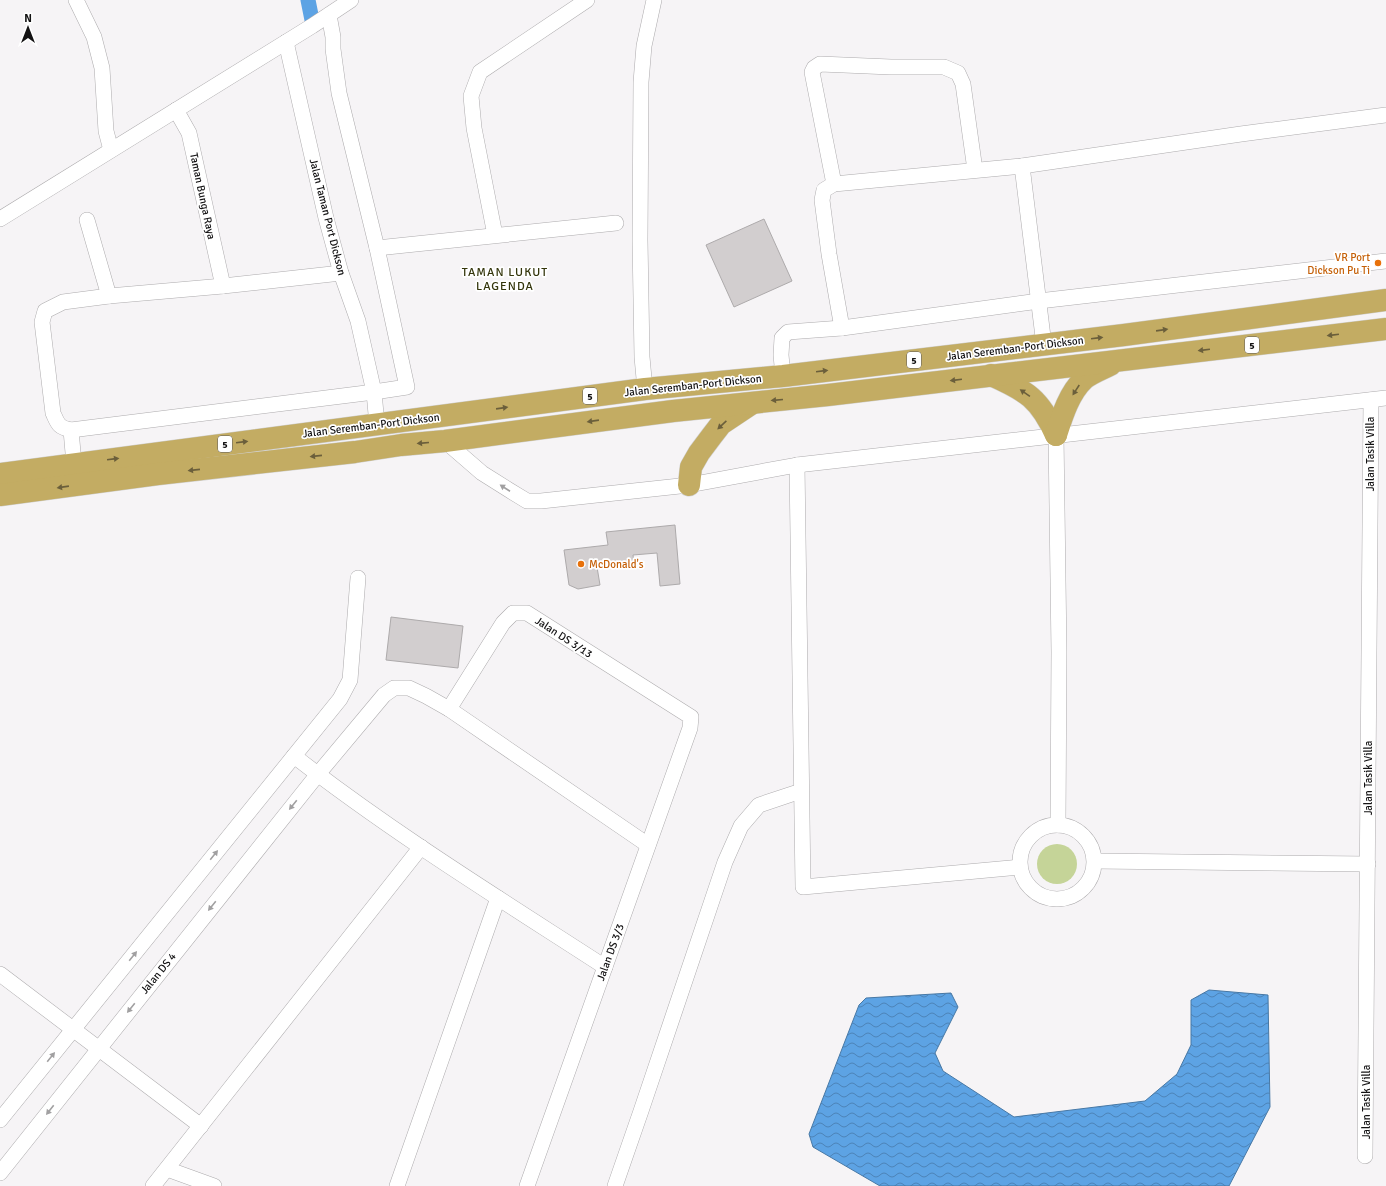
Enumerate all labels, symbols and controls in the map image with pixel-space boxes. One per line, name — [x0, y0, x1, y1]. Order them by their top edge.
north arrow — [8, 8, 48, 48]
text: N — [24, 12, 32, 25]
street label: Taman Bunga Raya — [187, 152, 218, 241]
street label: Jalan Taman Port Dickson — [307, 157, 348, 277]
place label: VR Port Dickson Pu Ti — [1307, 251, 1370, 277]
marker: VR Port Dickson Pu Ti — [1373, 258, 1383, 268]
district label: TAMAN LUKUT LAGENDA — [462, 265, 548, 294]
one-way arrow — [1156, 327, 1168, 333]
one-way arrow — [1327, 332, 1339, 338]
street label: Jalan Seremban-Port Dickson — [946, 334, 1084, 363]
one-way arrow — [1091, 335, 1103, 341]
road number: 5 — [1245, 337, 1259, 353]
one-way arrow — [1198, 347, 1210, 353]
road number: 5 — [907, 352, 921, 368]
one-way arrow — [816, 368, 828, 375]
street label: Jalan Seremban-Port Dickson — [624, 372, 762, 399]
one-way arrow — [950, 376, 962, 383]
one-way arrow — [1072, 385, 1080, 395]
road number: 5 — [583, 388, 597, 404]
one-way arrow — [1020, 389, 1031, 397]
one-way arrow — [771, 396, 783, 403]
one-way arrow — [496, 405, 509, 411]
street label: Jalan Seremban-Port Dickson — [302, 411, 440, 440]
street label: Jalan Tasik Villa — [1364, 416, 1377, 491]
one-way arrow — [587, 418, 599, 424]
one-way arrow — [717, 420, 727, 430]
road number: 5 — [218, 436, 232, 452]
one-way arrow — [236, 439, 248, 445]
one-way arrow — [417, 440, 429, 447]
one-way arrow — [310, 453, 322, 460]
one-way arrow — [107, 456, 119, 462]
one-way arrow — [188, 467, 200, 473]
one-way arrow — [57, 483, 70, 490]
one-way arrow — [500, 484, 510, 492]
place label: McDonald's — [589, 558, 644, 571]
marker: McDonald's — [576, 559, 586, 569]
street label: Jalan DS 3/13 — [533, 614, 595, 661]
street label: Jalan Tasik Villa — [1362, 740, 1375, 815]
one-way arrow — [289, 799, 298, 810]
one-way arrow — [210, 850, 219, 861]
one-way arrow — [208, 901, 216, 912]
street label: Jalan DS 3/3 — [594, 922, 627, 982]
street label: Jalan DS 4 — [138, 950, 179, 996]
one-way arrow — [128, 951, 137, 962]
one-way arrow — [126, 1002, 135, 1013]
one-way arrow — [46, 1052, 55, 1063]
street label: Jalan Tasik Villa — [1360, 1064, 1373, 1139]
one-way arrow — [46, 1104, 54, 1115]

